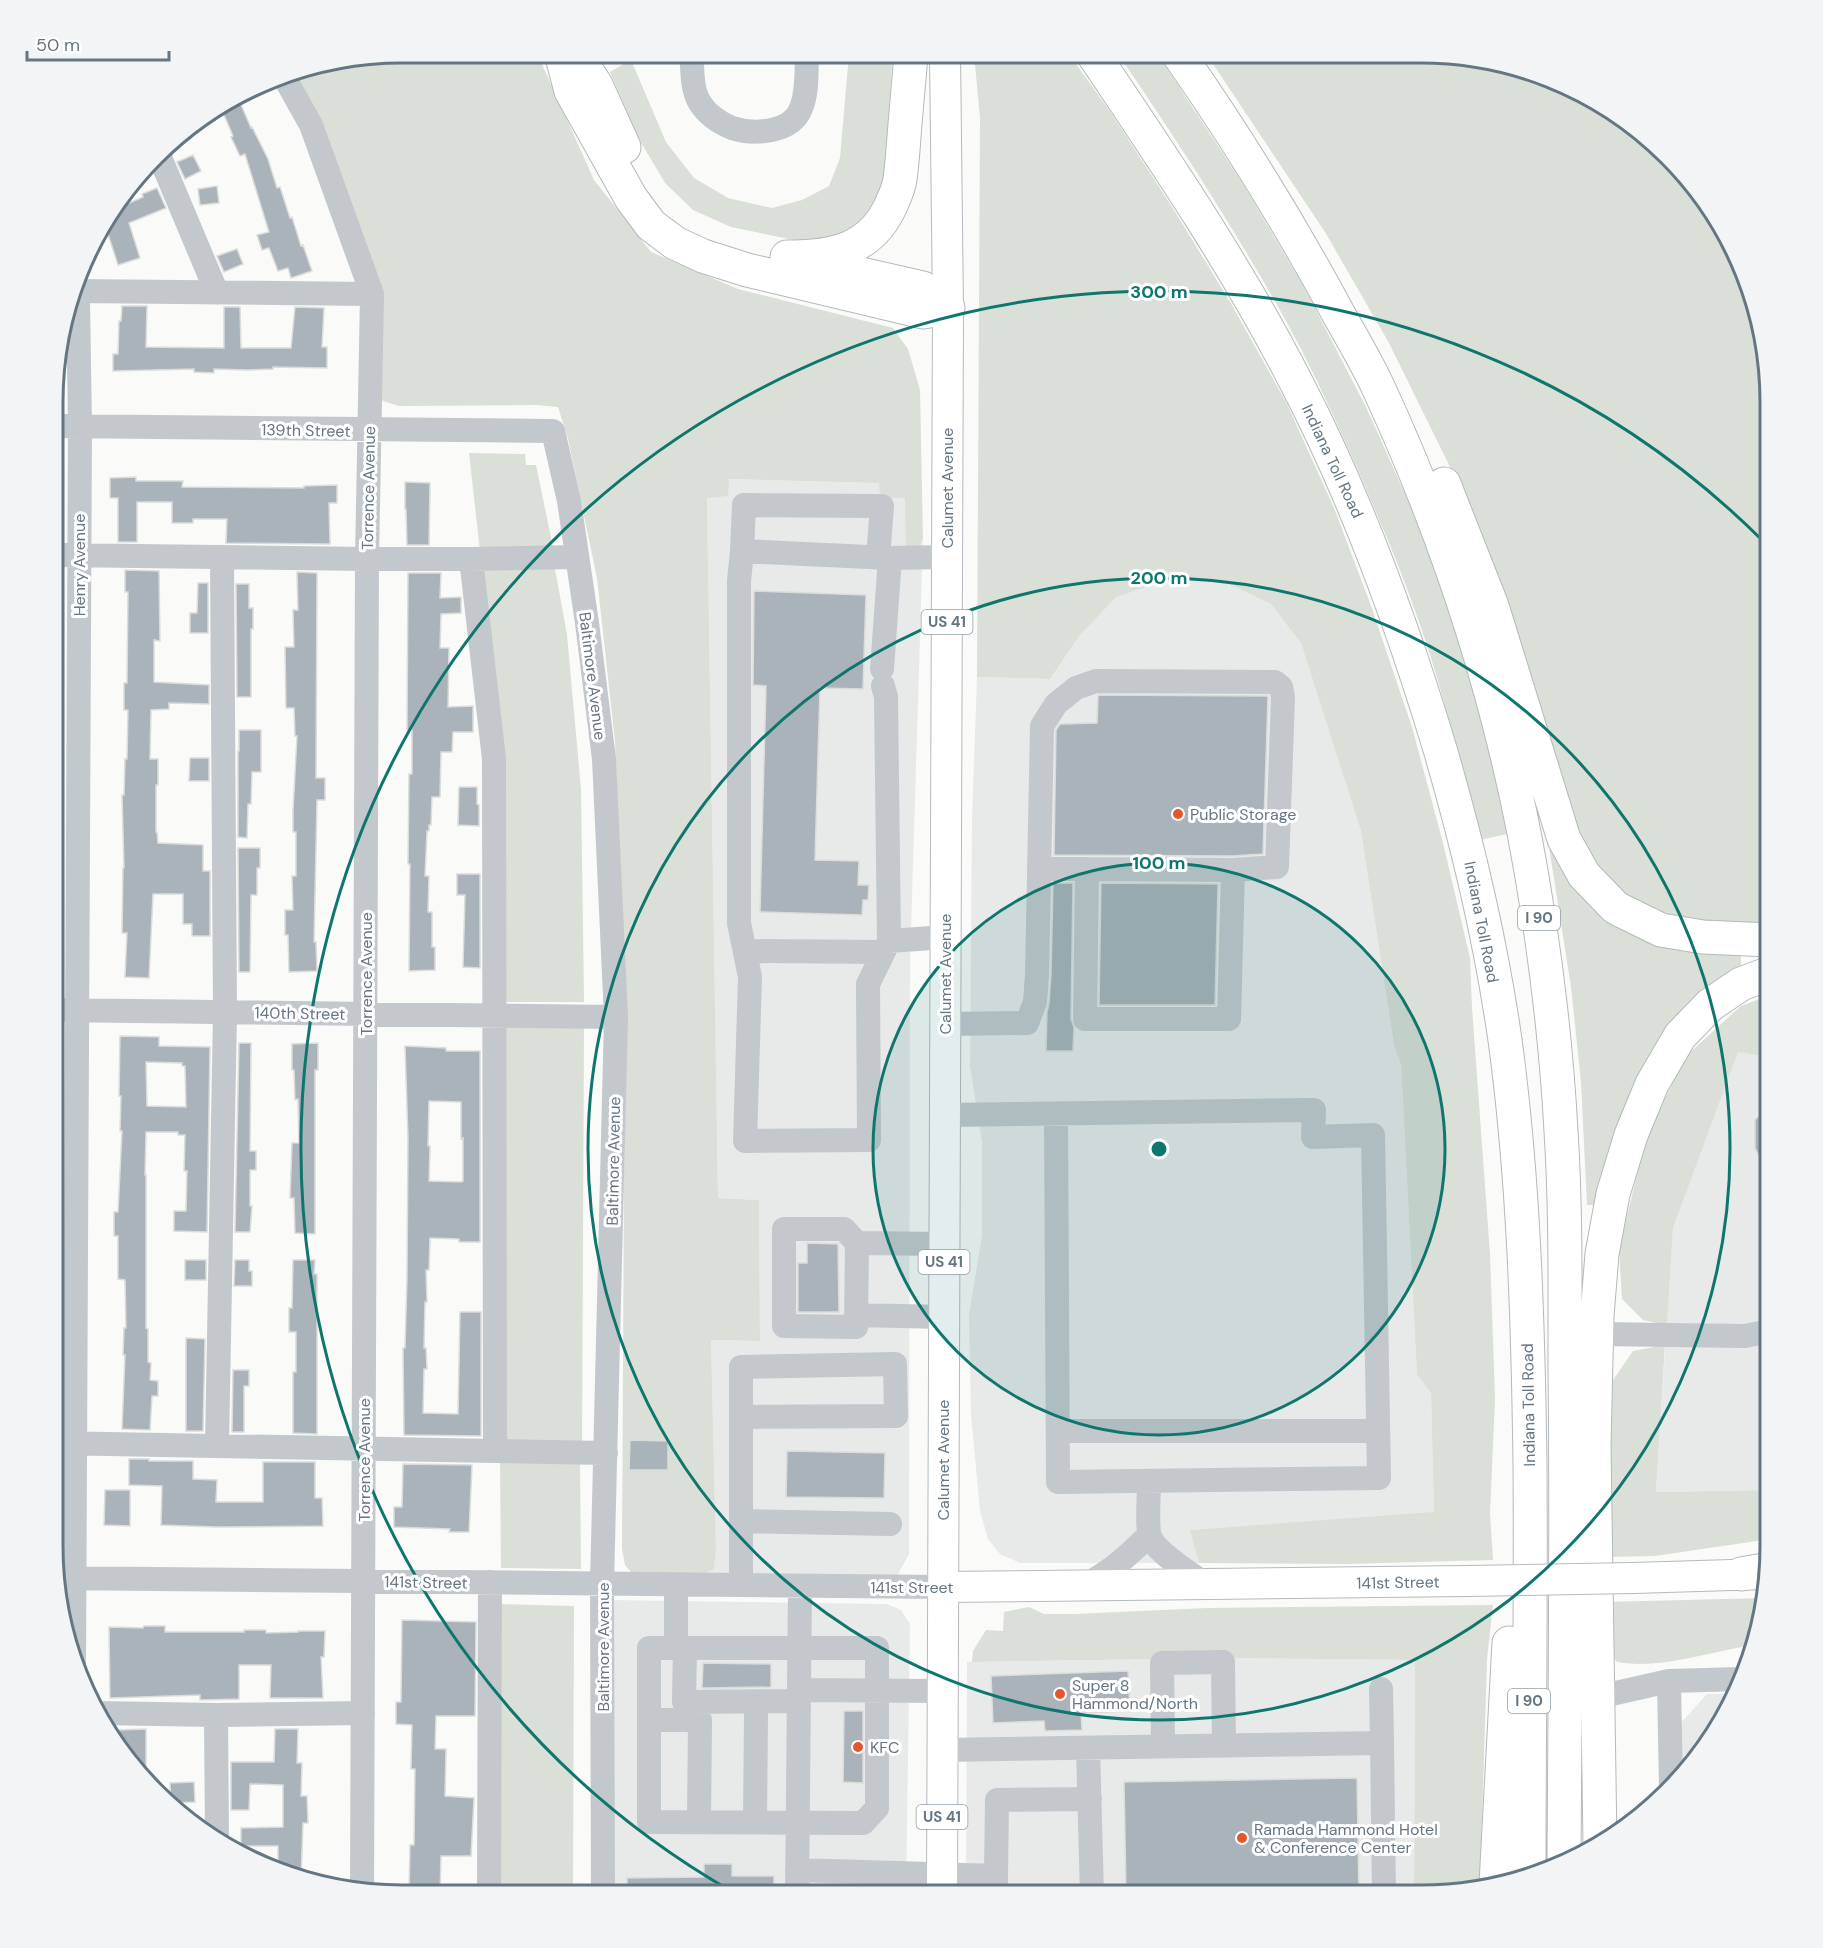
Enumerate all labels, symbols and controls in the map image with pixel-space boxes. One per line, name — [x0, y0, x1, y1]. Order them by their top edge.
scale bar — [27, 24, 170, 62]
text: 50 m — [36, 33, 80, 57]
text: 300 m — [1130, 280, 1188, 304]
street label: Indiana Toll Road — [1297, 401, 1368, 522]
street label: 139th Street — [261, 419, 351, 442]
street label: Torrence Avenue — [357, 426, 380, 550]
street label: Calumet Avenue — [937, 428, 958, 548]
street label: Henry Avenue — [69, 514, 90, 616]
text: 200 m — [1131, 566, 1187, 590]
road number: US 41 — [922, 610, 972, 634]
street label: Baltimore Avenue — [574, 611, 611, 741]
place label: Public Storage — [1190, 804, 1296, 825]
marker: Public Storage — [1171, 807, 1185, 821]
text: 100 m — [1132, 851, 1186, 875]
street label: Indiana Toll Road — [1459, 860, 1504, 985]
road number: I 90 — [1518, 906, 1560, 930]
street label: Torrence Avenue — [356, 912, 377, 1036]
street label: Calumet Avenue — [935, 914, 956, 1034]
street label: 140th Street — [254, 1002, 346, 1025]
street label: Baltimore Avenue — [602, 1096, 625, 1226]
centre of rings — [1149, 1139, 1169, 1159]
road number: US 41 — [918, 1250, 970, 1274]
street label: Indiana Toll Road — [1517, 1343, 1540, 1467]
street label: Torrence Avenue — [354, 1398, 375, 1522]
street label: Calumet Avenue — [933, 1400, 954, 1520]
street label: 141st Street — [384, 1571, 468, 1594]
street label: 141st Street — [1356, 1571, 1440, 1594]
street label: 141st Street — [870, 1577, 954, 1598]
street label: Baltimore Avenue — [593, 1582, 614, 1712]
place label: Super 8 Hammond/North — [1072, 1675, 1198, 1714]
marker: Super 8 Hammond/North — [1053, 1687, 1067, 1701]
road number: I 90 — [1508, 1689, 1550, 1713]
place label: KFC — [870, 1737, 899, 1758]
marker: KFC — [851, 1740, 865, 1754]
road number: US 41 — [916, 1805, 968, 1829]
place label: Ramada Hammond Hotel & Conference Center — [1254, 1819, 1438, 1858]
marker: Ramada Hammond Hotel & Conference Center — [1235, 1831, 1249, 1845]

